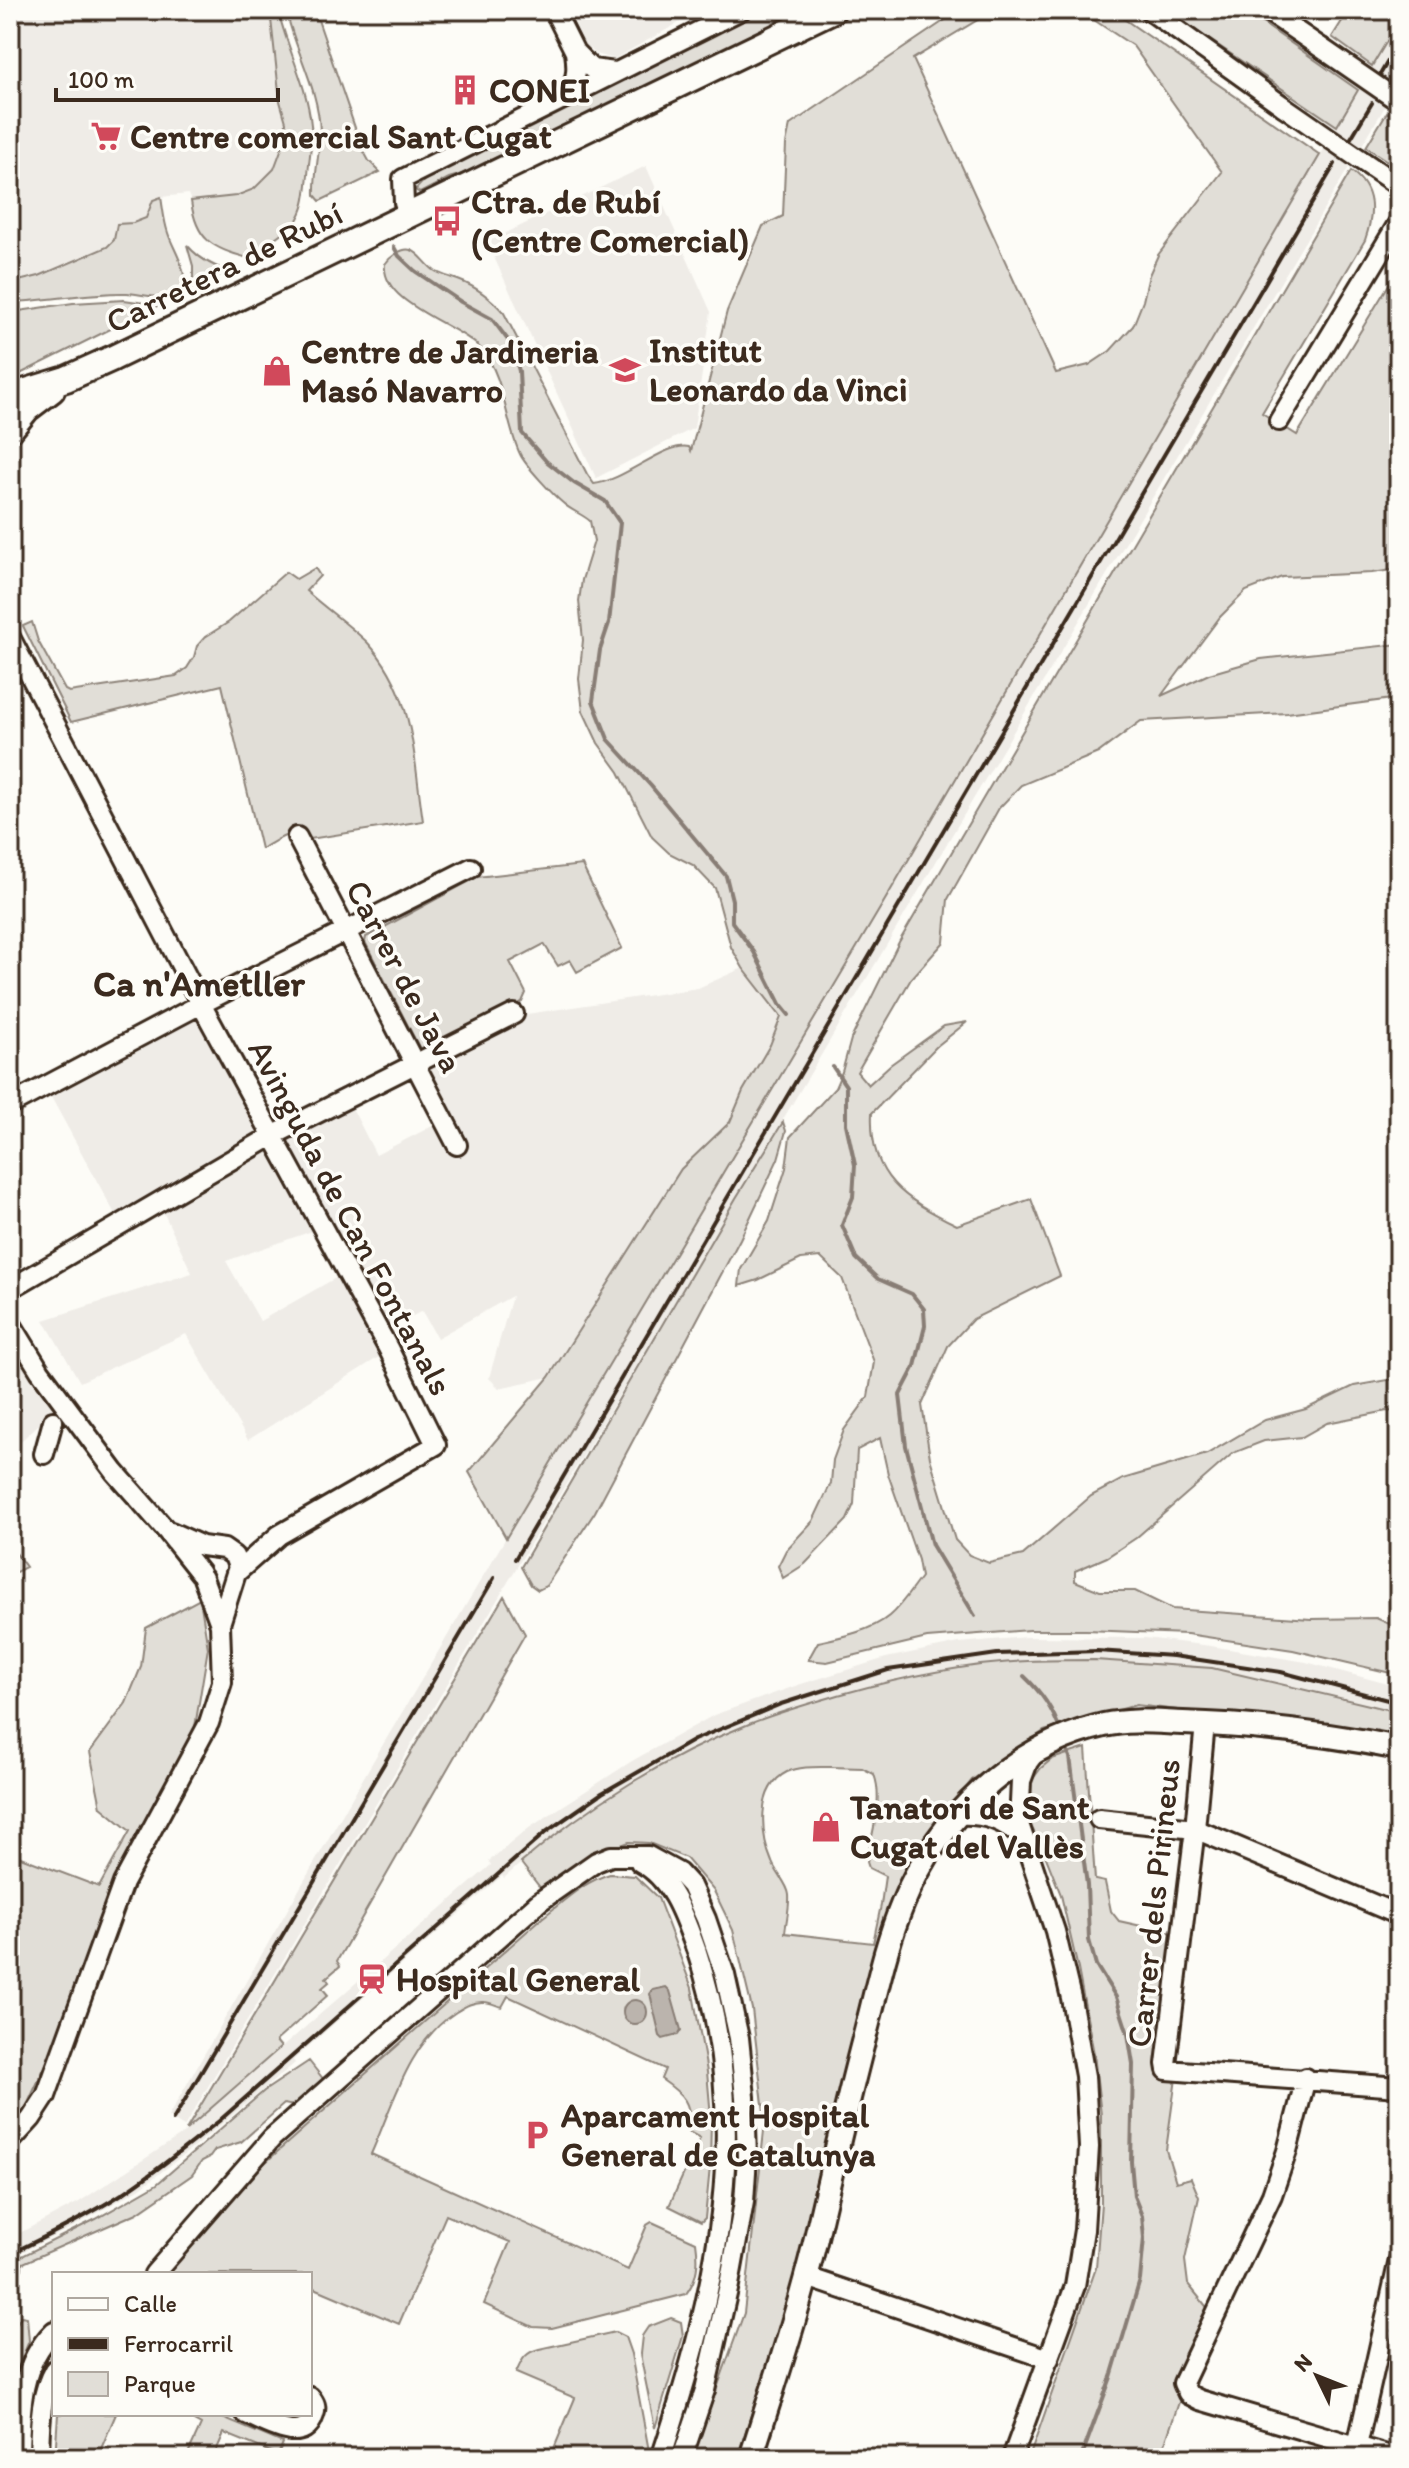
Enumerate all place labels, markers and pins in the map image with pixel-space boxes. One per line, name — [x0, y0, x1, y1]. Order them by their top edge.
place label: CONEI — [489, 70, 590, 111]
building icon: CONEI — [448, 73, 482, 107]
place label: Centre comercial Sant Cugat — [130, 116, 552, 157]
supermarket icon: Centre comercial Sant Cugat — [89, 119, 123, 153]
place label: Ctra. de Rubí (Centre Comercial) — [471, 181, 749, 261]
bus stop icon: Ctra. de Rubí (Centre Comercial) — [430, 204, 464, 238]
place label: Institut Leonardo da Vinci — [649, 330, 907, 410]
place label: Centre de Jardineria Masó Navarro — [301, 331, 599, 411]
school or university icon: Institut Leonardo da Vinci — [608, 353, 642, 387]
shop icon: Centre de Jardineria Masó Navarro — [260, 354, 294, 388]
place label: Tanatori de Sant Cugat del Vallès — [849, 1787, 1090, 1867]
shop icon: Tanatori de Sant Cugat del Vallès — [809, 1810, 843, 1844]
place label: Hospital General — [396, 1959, 640, 2000]
station icon: Hospital General — [355, 1962, 389, 1996]
place label: Aparcament Hospital General de Catalunya — [561, 2095, 876, 2175]
parking icon: Aparcament Hospital General de Catalunya — [520, 2118, 554, 2152]

